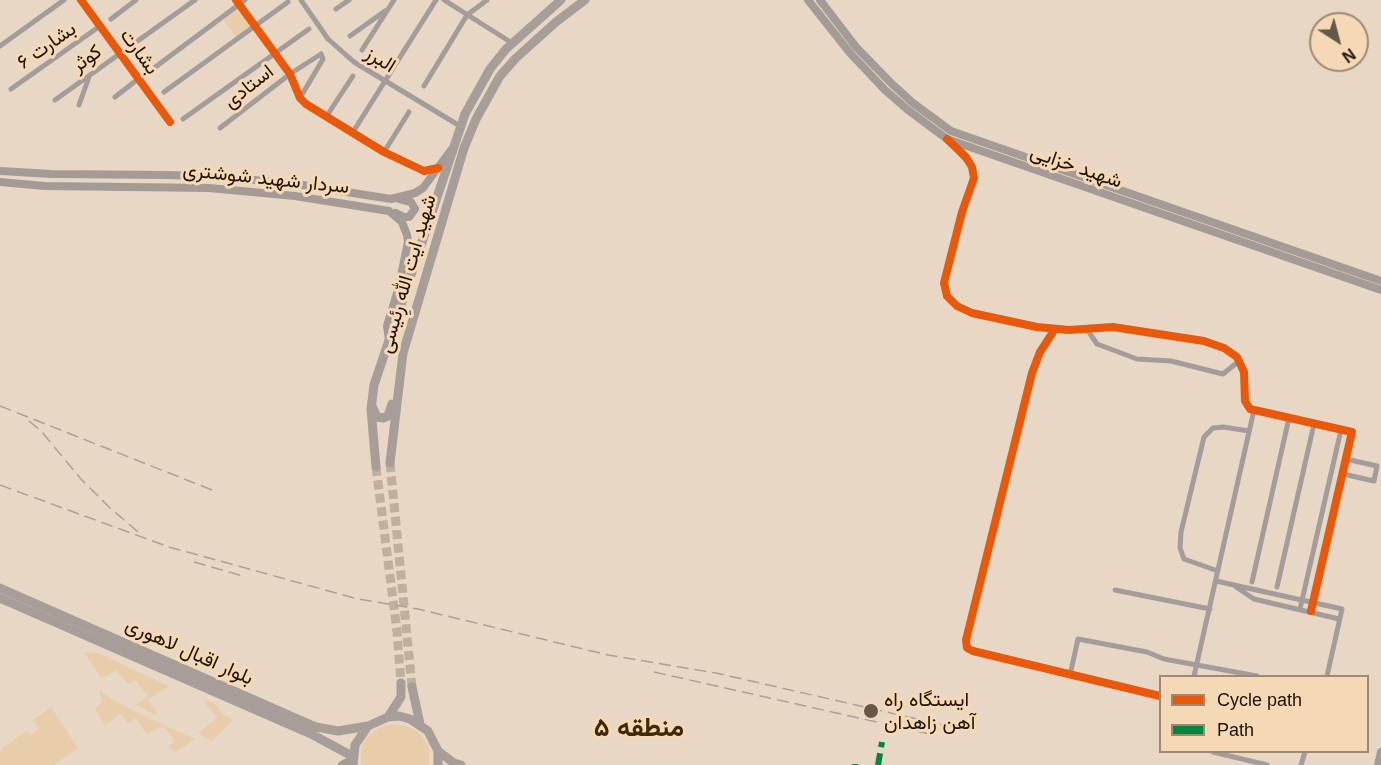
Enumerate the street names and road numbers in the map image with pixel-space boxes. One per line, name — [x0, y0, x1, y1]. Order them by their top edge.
street label: بشارت ۶ — [13, 17, 81, 75]
street label: بشارت — [114, 24, 164, 80]
street label: کوثر — [67, 40, 107, 78]
street label: البرز — [360, 41, 400, 79]
street label: استادی — [219, 60, 279, 114]
street label: شهید خزایی — [1027, 140, 1125, 194]
street label: سردار شهید شوشتری — [182, 158, 350, 200]
street label: شهید ایت الله رِئیسی — [374, 192, 442, 356]
street label: بلوار اقبال لاهوری — [121, 613, 257, 691]

